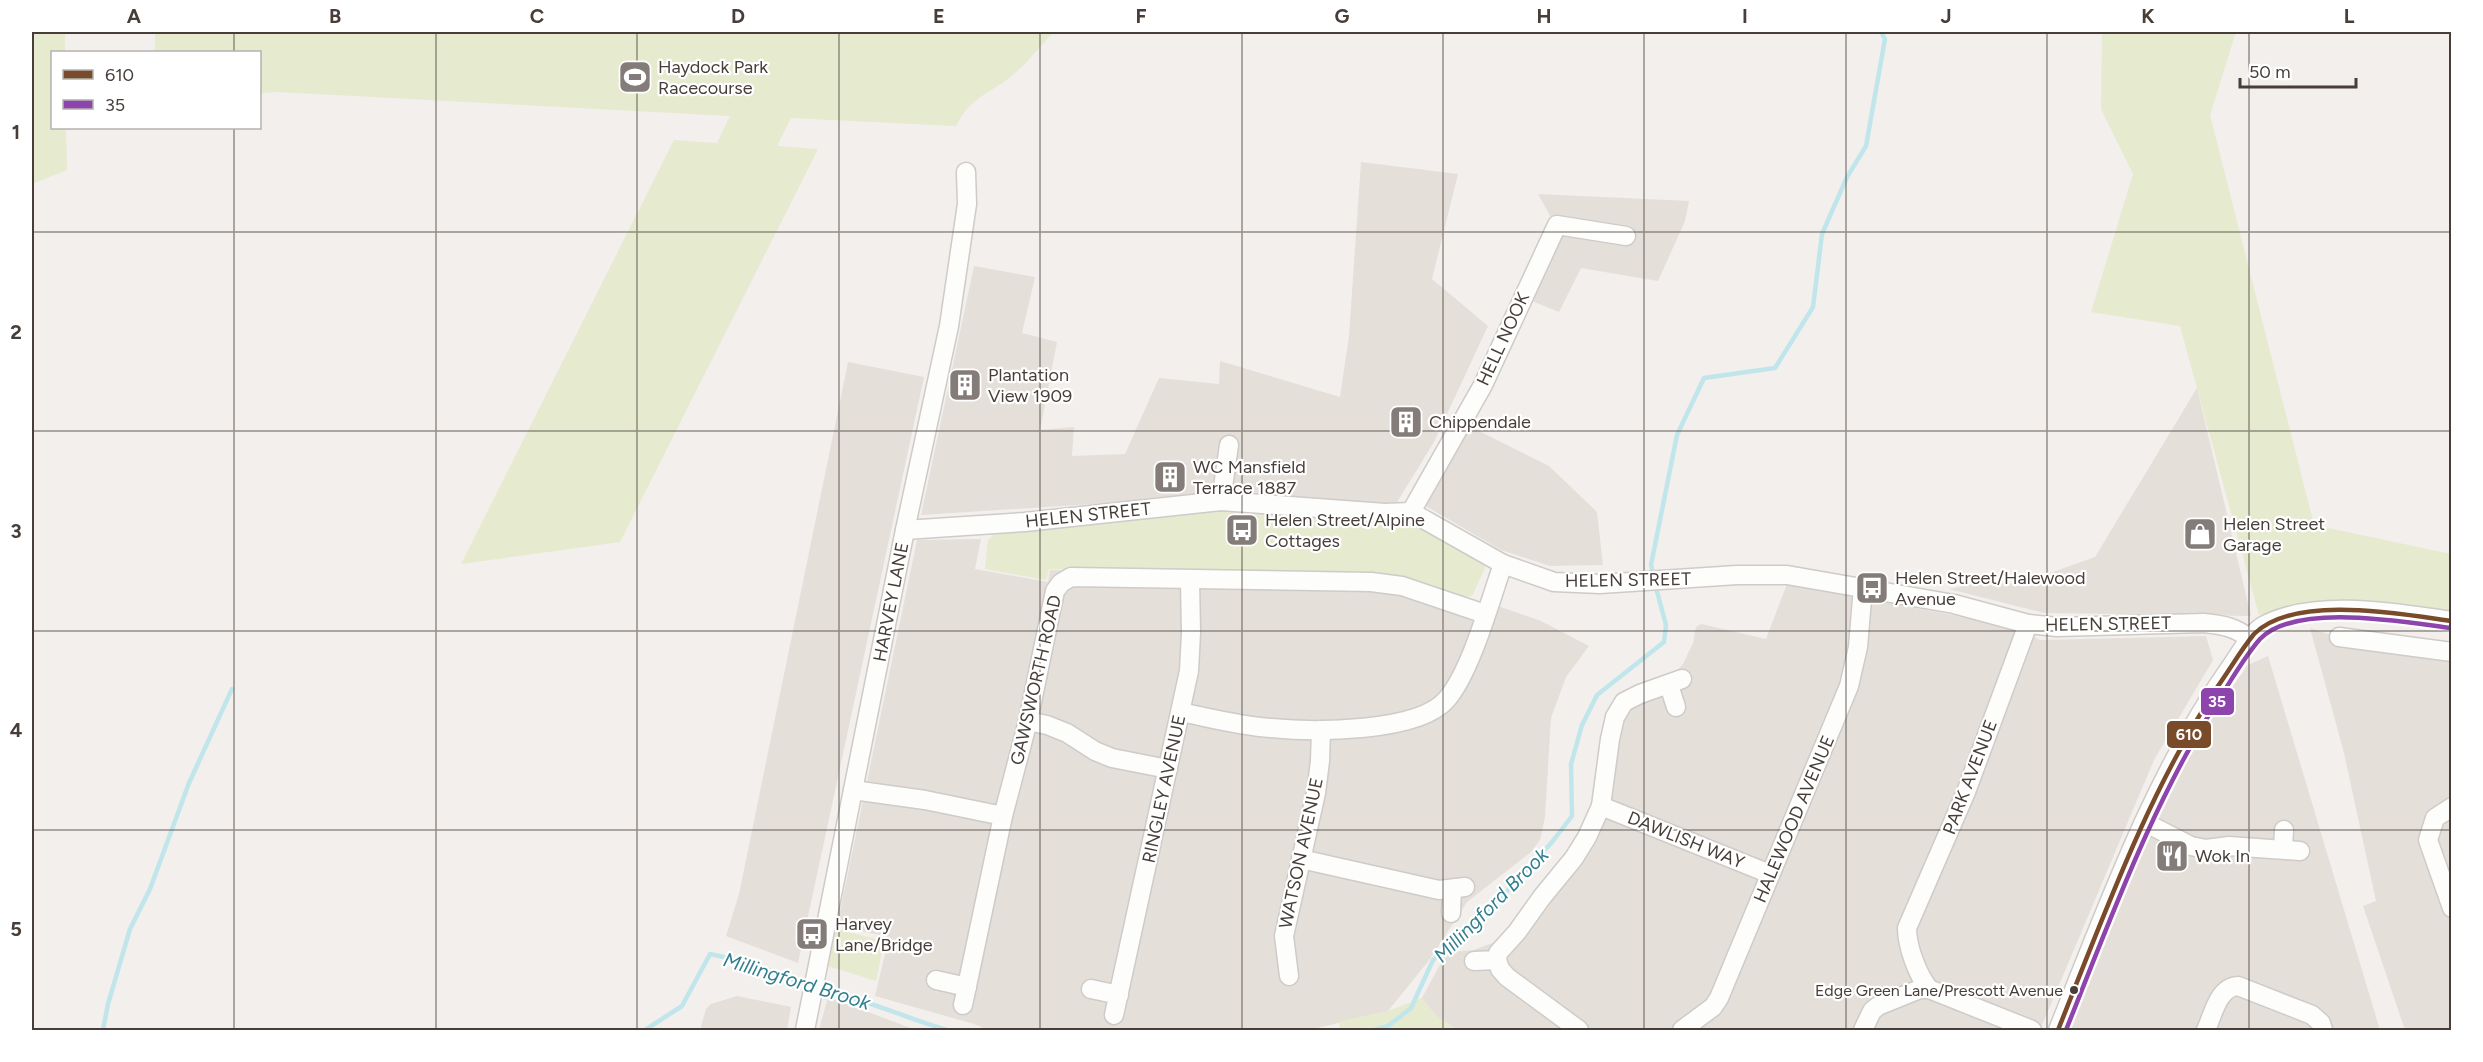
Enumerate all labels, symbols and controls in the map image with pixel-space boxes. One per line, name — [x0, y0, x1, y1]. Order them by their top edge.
text: A — [127, 4, 142, 28]
text: B — [329, 4, 341, 28]
text: C — [530, 4, 544, 28]
text: D — [731, 4, 745, 28]
text: E — [933, 4, 945, 28]
text: F — [1135, 4, 1147, 28]
text: G — [1335, 4, 1350, 28]
text: H — [1537, 4, 1552, 28]
text: I — [1742, 4, 1748, 28]
text: J — [1940, 4, 1952, 28]
text: K — [2141, 4, 2155, 28]
text: L — [2344, 4, 2355, 28]
legend — [51, 51, 261, 129]
scale bar — [2240, 51, 2356, 89]
place label: Haydock Park Racecourse — [658, 56, 768, 99]
sports icon: Haydock Park Racecourse — [617, 59, 653, 95]
text: 50 m — [2249, 61, 2291, 83]
text: 610 — [105, 64, 134, 86]
text: 35 — [105, 94, 125, 116]
text: 1 — [12, 120, 20, 144]
street label: HELL NOOK — [1472, 289, 1534, 389]
text: 2 — [10, 320, 22, 344]
place label: Plantation View 1909 — [988, 364, 1072, 407]
building icon: Plantation View 1909 — [947, 367, 983, 403]
building icon: Chippendale — [1388, 404, 1424, 440]
place label: Chippendale — [1429, 411, 1531, 433]
place label: WC Mansfield Terrace 1887 — [1193, 456, 1306, 499]
building icon: WC Mansfield Terrace 1887 — [1152, 459, 1188, 495]
street label: HELEN STREET — [1024, 497, 1152, 533]
place label: Helen Street/Alpine Cottages — [1265, 509, 1425, 552]
bus stop icon: Helen Street/Alpine Cottages — [1224, 512, 1260, 548]
place label: Helen Street Garage — [2223, 513, 2325, 556]
shop icon: Helen Street Garage — [2182, 516, 2218, 552]
text: 3 — [10, 519, 22, 543]
street label: HARVEY LANE — [869, 540, 913, 664]
place label: Helen Street/Halewood Avenue — [1895, 567, 2086, 610]
street label: HELEN STREET — [1565, 568, 1691, 592]
bus stop icon: Helen Street/Halewood Avenue — [1854, 570, 1890, 606]
street label: GAWSWORTH ROAD — [1006, 593, 1066, 767]
street label: HELEN STREET — [2045, 612, 2171, 636]
line badge: 35 — [2200, 687, 2235, 716]
text: 35 — [2208, 692, 2226, 711]
street label: RINGLEY AVENUE — [1138, 713, 1190, 865]
street label: PARK AVENUE — [1938, 717, 2002, 837]
text: 4 — [10, 718, 23, 742]
line badge: 610 — [2166, 720, 2212, 749]
text: 610 — [2176, 725, 2202, 744]
street label: HALEWOOD AVENUE — [1749, 732, 1839, 906]
street label: WATSON AVENUE — [1274, 775, 1328, 931]
street label: DAWLISH WAY — [1624, 807, 1748, 873]
restaurant icon: Wok In — [2154, 838, 2190, 874]
water label: Millingford Brook — [1429, 842, 1554, 967]
place label: Wok In — [2195, 845, 2250, 867]
place label: Harvey Lane/Bridge — [835, 913, 933, 956]
bus stop icon: Harvey Lane/Bridge — [794, 916, 830, 952]
text: 5 — [10, 917, 22, 941]
water label: Millingford Brook — [721, 947, 875, 1015]
place label: Edge Green Lane/Prescott Avenue — [1815, 981, 2063, 1000]
marker: Edge Green Lane/Prescott Avenue — [2068, 984, 2080, 996]

